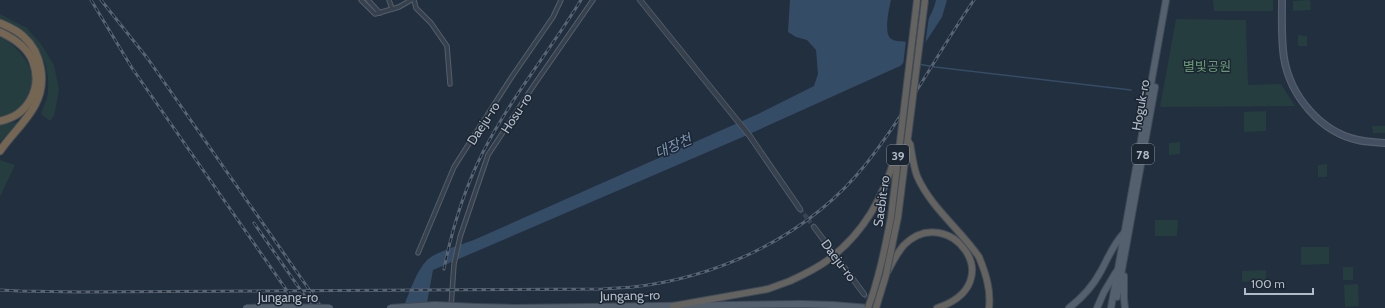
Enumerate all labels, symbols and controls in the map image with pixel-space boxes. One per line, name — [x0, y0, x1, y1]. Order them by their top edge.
park label: 별빛공원 — [1183, 58, 1231, 74]
street label: Hoguk-ro — [1128, 78, 1152, 132]
street label: Hosu-ro — [497, 90, 535, 136]
street label: Daeju-ro — [463, 98, 504, 148]
water label: 대장천 — [652, 129, 695, 162]
road number: 78 — [1132, 144, 1154, 164]
road number: 39 — [887, 145, 909, 165]
street label: Saebit-ro — [869, 174, 893, 228]
street label: Daeju-ro — [817, 236, 860, 285]
scale bar — [1245, 270, 1313, 296]
text: 100 m — [1251, 276, 1285, 291]
street label: Jungang-ro — [599, 286, 660, 304]
street label: Jungang-ro — [257, 289, 318, 305]

